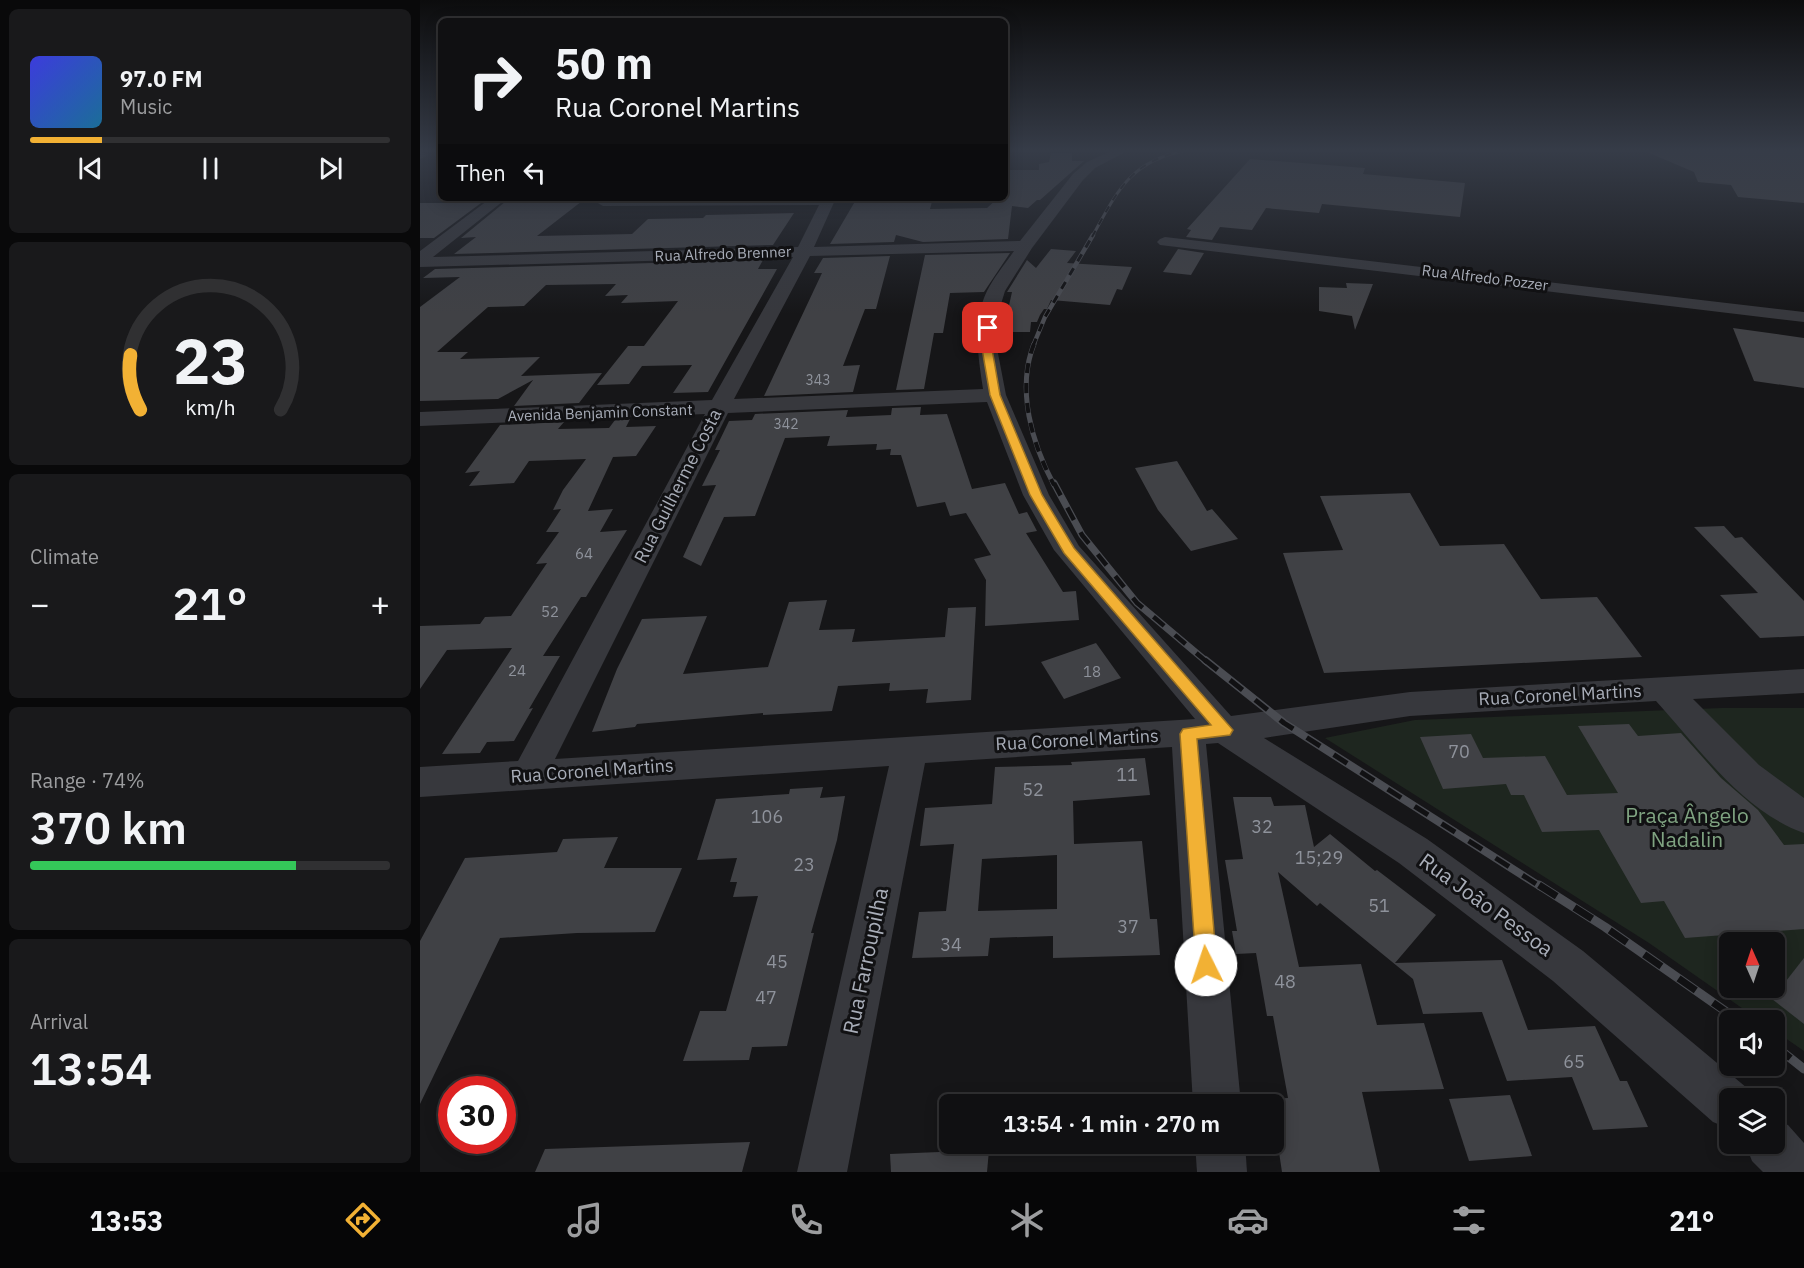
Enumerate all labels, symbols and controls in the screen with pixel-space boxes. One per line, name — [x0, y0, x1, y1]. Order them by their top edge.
text: 50 m — [555, 36, 653, 91]
icon: right — [456, 42, 534, 120]
text: 97.0 FM — [120, 64, 203, 93]
text: Rua Coronel Martins — [555, 89, 800, 124]
text: Music — [120, 93, 172, 120]
icon: previous — [74, 152, 107, 185]
icon: pause — [194, 152, 227, 185]
icon: next — [314, 152, 347, 185]
icon: left — [518, 156, 551, 189]
text: Then — [456, 158, 506, 187]
street label: Rua Alfredo Brenner — [654, 242, 792, 265]
street label: Rua Alfredo Pozzer — [1421, 260, 1550, 295]
pin — [962, 302, 1013, 353]
icon: arrive — [971, 311, 1004, 344]
text: 23 — [173, 321, 247, 402]
house number: 343 — [805, 371, 831, 389]
text: km/h — [185, 394, 235, 422]
street label: Avenida Benjamin Constant — [507, 400, 693, 425]
street label: Rua Guilherme Costa — [629, 404, 727, 567]
house number: 342 — [773, 415, 799, 433]
text: Climate — [30, 543, 99, 570]
house number: 64 — [575, 544, 593, 563]
text: 21° — [172, 574, 248, 632]
text: − — [30, 582, 50, 625]
text: + — [370, 582, 390, 625]
house number: 52 — [541, 602, 559, 621]
house number: 24 — [508, 661, 526, 680]
house number: 18 — [1083, 662, 1101, 681]
street label: Rua Coronel Martins — [1478, 679, 1642, 710]
street label: Rua Coronel Martins — [995, 724, 1159, 755]
house number: 70 — [1448, 740, 1470, 763]
street label: Rua Coronel Martins — [510, 753, 674, 788]
house number: 11 — [1116, 763, 1138, 786]
text: Range · 74% — [30, 767, 145, 794]
house number: 52 — [1022, 778, 1044, 801]
text: 370 km — [30, 798, 187, 856]
park label: Praça Ângelo Nadalin — [1625, 801, 1749, 853]
house number: 106 — [751, 805, 783, 828]
house number: 32 — [1251, 815, 1273, 838]
house number: 15;29 — [1295, 846, 1343, 869]
street label: Rua João Pessoa — [1414, 846, 1559, 962]
house number: 23 — [793, 853, 815, 876]
street label: Rua Farroupilha — [836, 885, 894, 1037]
house number: 51 — [1368, 894, 1390, 917]
house number: 37 — [1117, 915, 1139, 938]
north arrow — [1719, 932, 1785, 998]
map controls — [1719, 932, 1785, 1154]
house number: 34 — [940, 933, 962, 956]
position arrow — [1174, 933, 1238, 997]
house number: 45 — [766, 950, 788, 973]
house number: 48 — [1274, 970, 1296, 993]
house number: 47 — [755, 986, 777, 1009]
text: Arrival — [30, 1008, 88, 1035]
button: sound — [1719, 1010, 1785, 1076]
text: 13:54 — [30, 1039, 152, 1097]
house number: 65 — [1563, 1050, 1585, 1073]
speed limit sign: 30 — [438, 1076, 516, 1154]
button: layers — [1719, 1088, 1785, 1154]
text: 13:54 · 1 min · 270 m — [1003, 1109, 1220, 1138]
icon: directions — [342, 1199, 384, 1241]
icon: music — [564, 1199, 606, 1241]
icon: phone — [785, 1199, 827, 1241]
icon: climate — [1006, 1199, 1048, 1241]
icon: car — [1227, 1199, 1269, 1241]
icon: filters — [1448, 1199, 1490, 1241]
text: 13:53 — [90, 1203, 163, 1238]
text: 21° — [1669, 1203, 1714, 1238]

